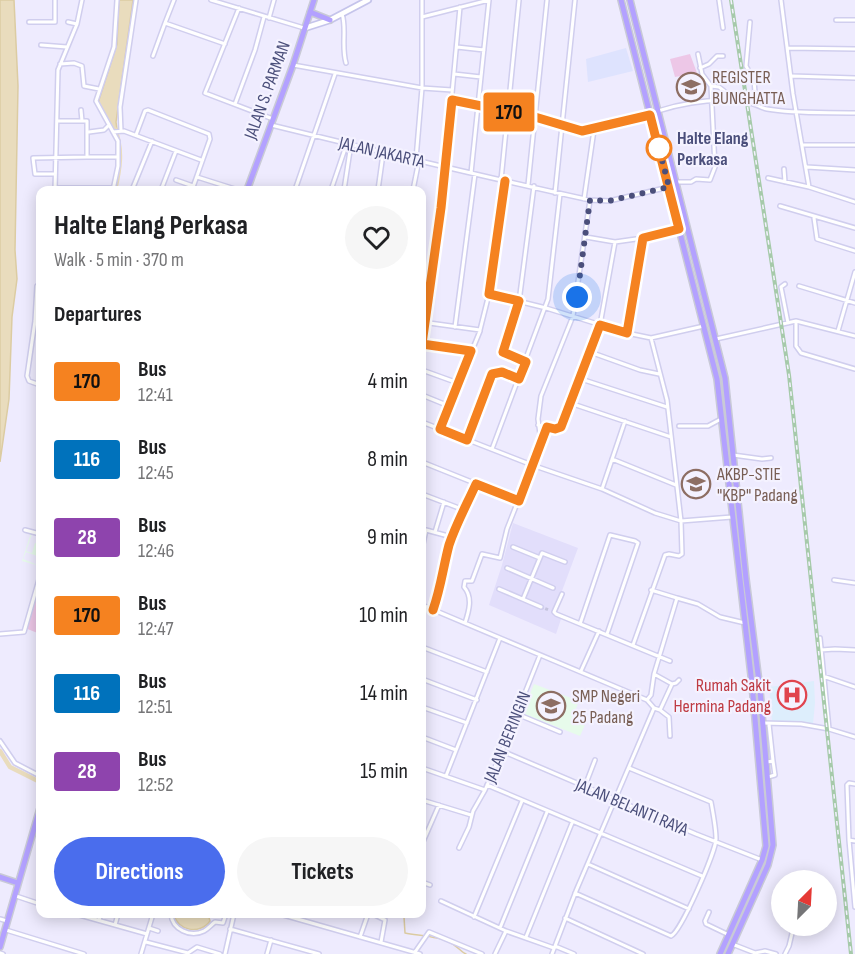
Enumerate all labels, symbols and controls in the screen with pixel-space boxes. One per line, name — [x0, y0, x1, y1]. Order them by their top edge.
street label: JALAN S. PARMAN — [240, 38, 295, 143]
place label: REGISTER BUNGHATTA — [712, 67, 785, 109]
school or university icon: REGISTER BUNGHATTA — [675, 71, 707, 103]
line badge: 170 — [474, 92, 544, 132]
text: 170 — [495, 100, 523, 125]
place label: Halte Elang Perkasa — [677, 128, 749, 170]
street label: JALAN JAKARTA — [336, 132, 427, 173]
marker: Halte Elang Perkasa — [646, 135, 672, 161]
button: heart — [345, 206, 408, 269]
text: Halte Elang Perkasa — [54, 209, 248, 242]
text: Walk · 5 min · 370 m — [54, 248, 184, 272]
your location — [562, 282, 592, 312]
text: Departures — [54, 301, 142, 328]
text: Bus — [138, 356, 167, 383]
text: 4 min — [368, 368, 408, 395]
text: 170 — [73, 369, 101, 394]
text: 12:41 — [138, 383, 173, 407]
text: Bus — [138, 434, 167, 461]
text: 8 min — [367, 446, 408, 473]
text: 116 — [74, 447, 100, 472]
text: 12:45 — [138, 461, 174, 485]
place label: AKBP-STIE "KBP" Padang — [716, 464, 798, 506]
school or university icon: AKBP-STIE "KBP" Padang — [680, 468, 712, 500]
text: Bus — [138, 512, 167, 539]
text: 9 min — [367, 524, 408, 551]
text: 28 — [77, 525, 97, 550]
text: 12:46 — [138, 539, 174, 563]
text: Bus — [138, 590, 167, 617]
text: 10 min — [359, 602, 408, 629]
text: 170 — [73, 603, 101, 628]
text: 12:47 — [138, 617, 173, 641]
text: Bus — [138, 668, 167, 695]
place label: Rumah Sakit Hermina Padang — [673, 675, 771, 717]
hospital icon: Rumah Sakit Hermina Padang — [776, 679, 808, 711]
text: 14 min — [360, 680, 408, 707]
text: 116 — [74, 681, 100, 706]
place label: SMP Negeri 25 Padang — [572, 686, 640, 728]
street label: JALAN BERINGIN — [479, 689, 535, 787]
school or university icon: SMP Negeri 25 Padang — [535, 690, 567, 722]
text: 12:51 — [138, 695, 172, 719]
text: Bus — [138, 746, 167, 773]
text: 15 min — [360, 758, 408, 785]
text: 28 — [77, 759, 97, 784]
text: 12:52 — [138, 773, 174, 797]
street label: JALAN BELANTI RAYA — [571, 774, 692, 841]
button: Directions — [54, 837, 225, 906]
button: Tickets — [237, 837, 408, 906]
north arrow — [771, 870, 837, 936]
map controls — [771, 870, 837, 936]

